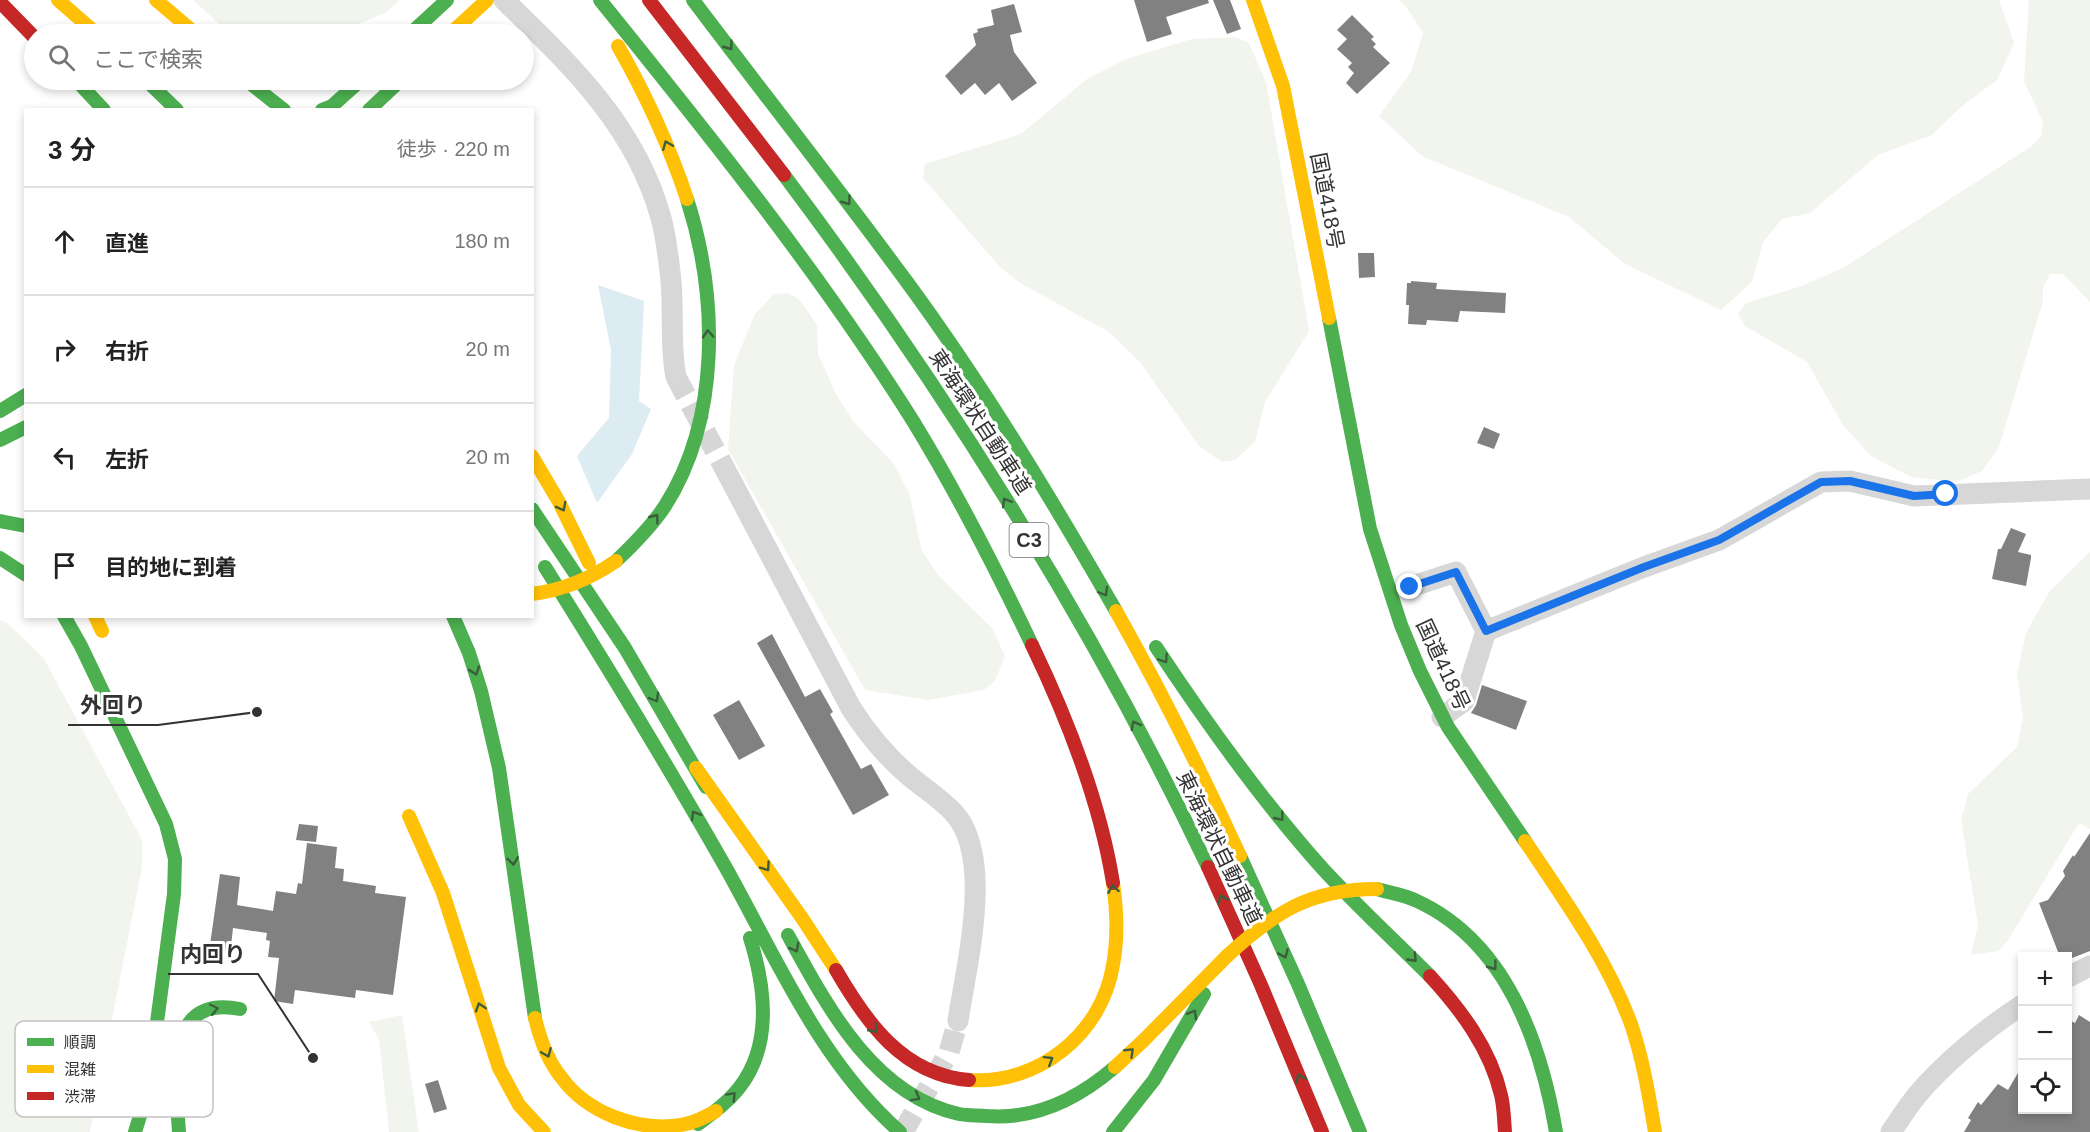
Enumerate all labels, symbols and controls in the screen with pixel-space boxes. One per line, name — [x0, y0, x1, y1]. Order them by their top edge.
search box — [24, 24, 534, 90]
one-way arrow — [722, 40, 733, 51]
icon: search — [45, 41, 78, 74]
text: ここで検索 — [93, 47, 203, 72]
text: 3 分 — [48, 135, 96, 165]
text: 徒歩 · 220 m — [397, 138, 510, 160]
one-way arrow — [662, 140, 674, 151]
street label: 国道418号 — [1307, 151, 1348, 251]
one-way arrow — [840, 195, 851, 206]
icon: ahead — [48, 225, 81, 258]
text: 180 m — [454, 230, 510, 252]
text: 直進 — [105, 231, 149, 256]
one-way arrow — [702, 330, 715, 339]
icon: right — [48, 333, 81, 366]
text: 20 m — [466, 338, 510, 360]
text: 右折 — [105, 339, 149, 364]
street label: 東海環状自動車道 — [925, 345, 1036, 498]
icon: left — [48, 441, 81, 474]
text: 20 m — [466, 446, 510, 468]
text: 左折 — [105, 447, 149, 472]
route start — [1932, 480, 1958, 506]
one-way arrow — [1002, 497, 1013, 508]
one-way arrow — [555, 501, 566, 511]
one-way arrow — [648, 514, 659, 525]
road number: C3 — [1010, 523, 1048, 557]
icon: arrive — [48, 549, 81, 582]
text: 目的地に到着 — [105, 555, 237, 580]
route end — [1396, 573, 1422, 599]
one-way arrow — [1097, 586, 1109, 596]
street label: 国道418号 — [1412, 615, 1475, 714]
one-way arrow — [1157, 653, 1168, 664]
one-way arrow — [468, 665, 481, 675]
callout: 外回り — [68, 685, 158, 725]
one-way arrow — [647, 692, 659, 702]
text: 外回り — [80, 693, 146, 718]
one-way arrow — [1130, 720, 1142, 731]
street label: 東海環状自動車道 — [1172, 767, 1267, 928]
one-way arrow — [1272, 810, 1283, 821]
one-way arrow — [690, 811, 702, 821]
one-way arrow — [507, 857, 519, 866]
one-way arrow — [758, 861, 769, 872]
one-way arrow — [1108, 885, 1120, 894]
one-way arrow — [1217, 895, 1229, 906]
callout: 内回り — [168, 934, 258, 974]
text: 内回り — [180, 942, 246, 967]
one-way arrow — [788, 942, 799, 952]
one-way arrow — [1277, 948, 1289, 959]
one-way arrow — [1406, 951, 1417, 962]
map controls — [2018, 952, 2072, 1114]
button: + — [2018, 952, 2072, 1006]
one-way arrow — [1485, 959, 1496, 970]
one-way arrow — [474, 1002, 487, 1013]
one-way arrow — [209, 1003, 219, 1016]
button: − — [2018, 1006, 2072, 1060]
one-way arrow — [1186, 1010, 1197, 1020]
legend — [15, 1021, 213, 1117]
one-way arrow — [867, 1022, 878, 1033]
text: 順調 — [64, 1034, 96, 1051]
one-way arrow — [540, 1047, 552, 1058]
one-way arrow — [1124, 1048, 1134, 1059]
one-way arrow — [1043, 1056, 1053, 1068]
button: locate — [2018, 1060, 2072, 1114]
text: 混雑 — [64, 1061, 96, 1078]
one-way arrow — [1295, 1073, 1307, 1084]
text: 渋滞 — [64, 1088, 96, 1105]
one-way arrow — [910, 1090, 921, 1101]
one-way arrow — [724, 1092, 735, 1103]

